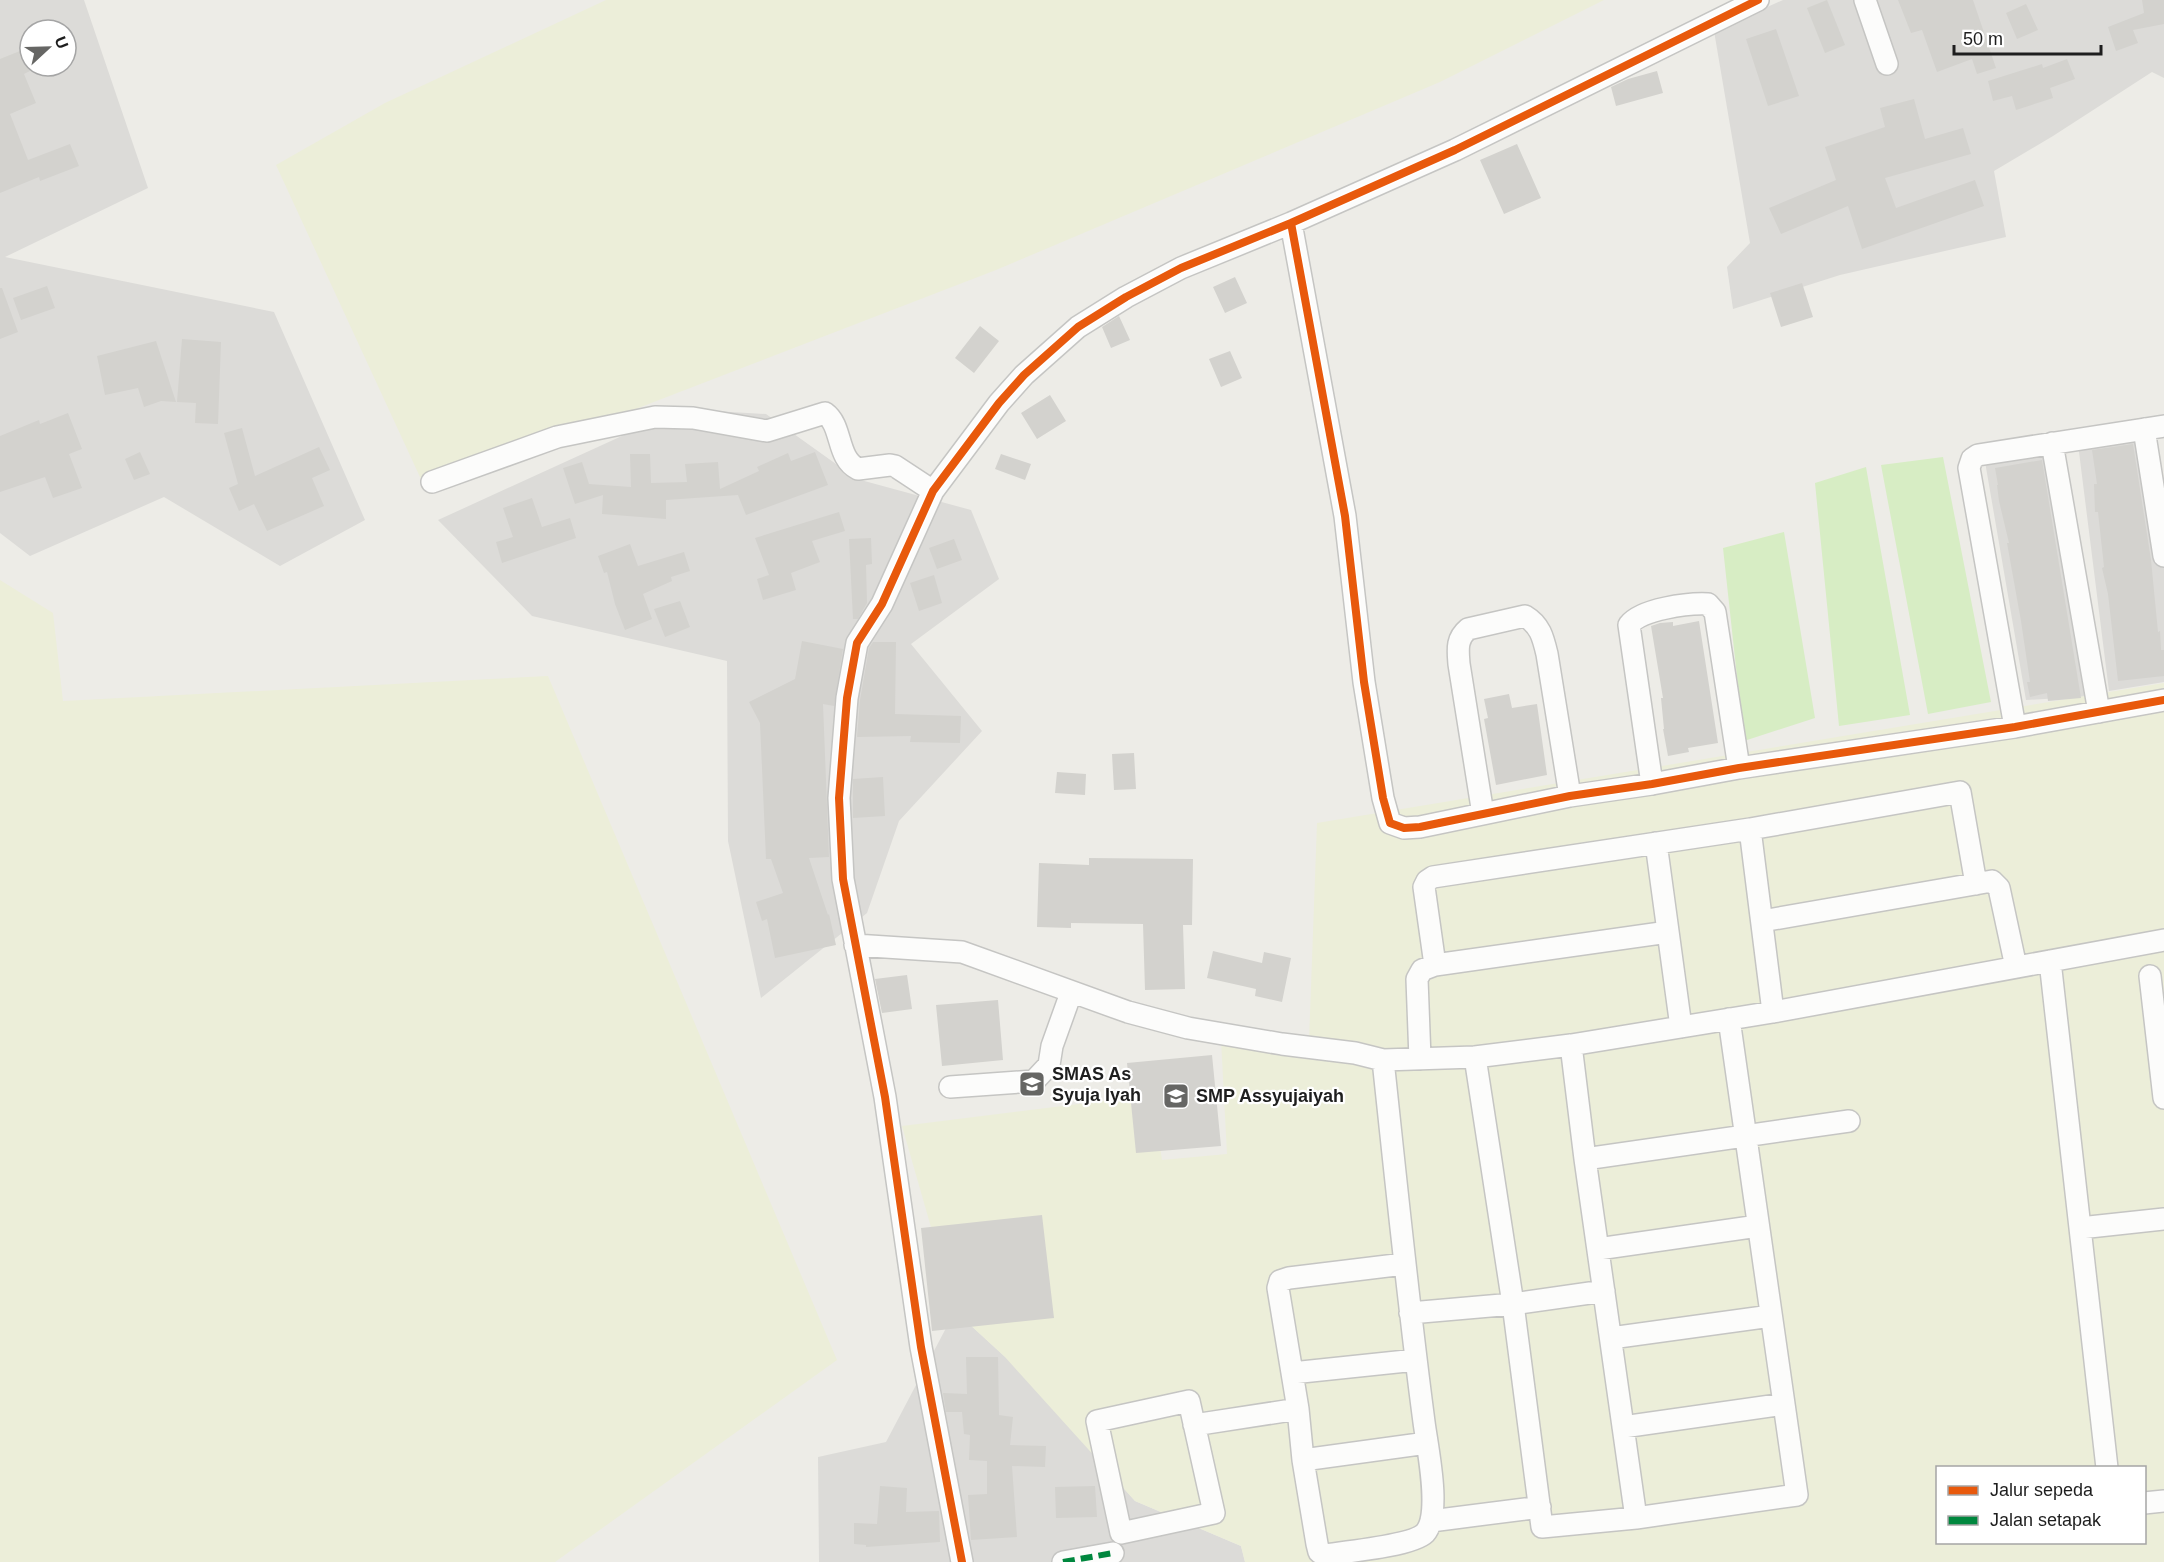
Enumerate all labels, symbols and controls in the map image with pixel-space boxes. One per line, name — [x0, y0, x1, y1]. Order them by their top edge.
north arrow — [18, 18, 78, 78]
scale bar — [1954, 18, 2101, 56]
text: 50 m — [1963, 29, 2003, 49]
text: U — [51, 34, 71, 51]
place label: SMAS As Syuja Iyah — [1052, 1064, 1141, 1105]
school or university icon: SMAS As Syuja Iyah — [1017, 1069, 1047, 1099]
school or university icon: SMP Assyujaiyah — [1161, 1081, 1191, 1111]
place label: SMP Assyujaiyah — [1196, 1086, 1344, 1106]
legend — [1936, 1466, 2146, 1544]
text: Jalur sepeda — [1990, 1480, 2094, 1500]
text: Jalan setapak — [1990, 1510, 2102, 1530]

